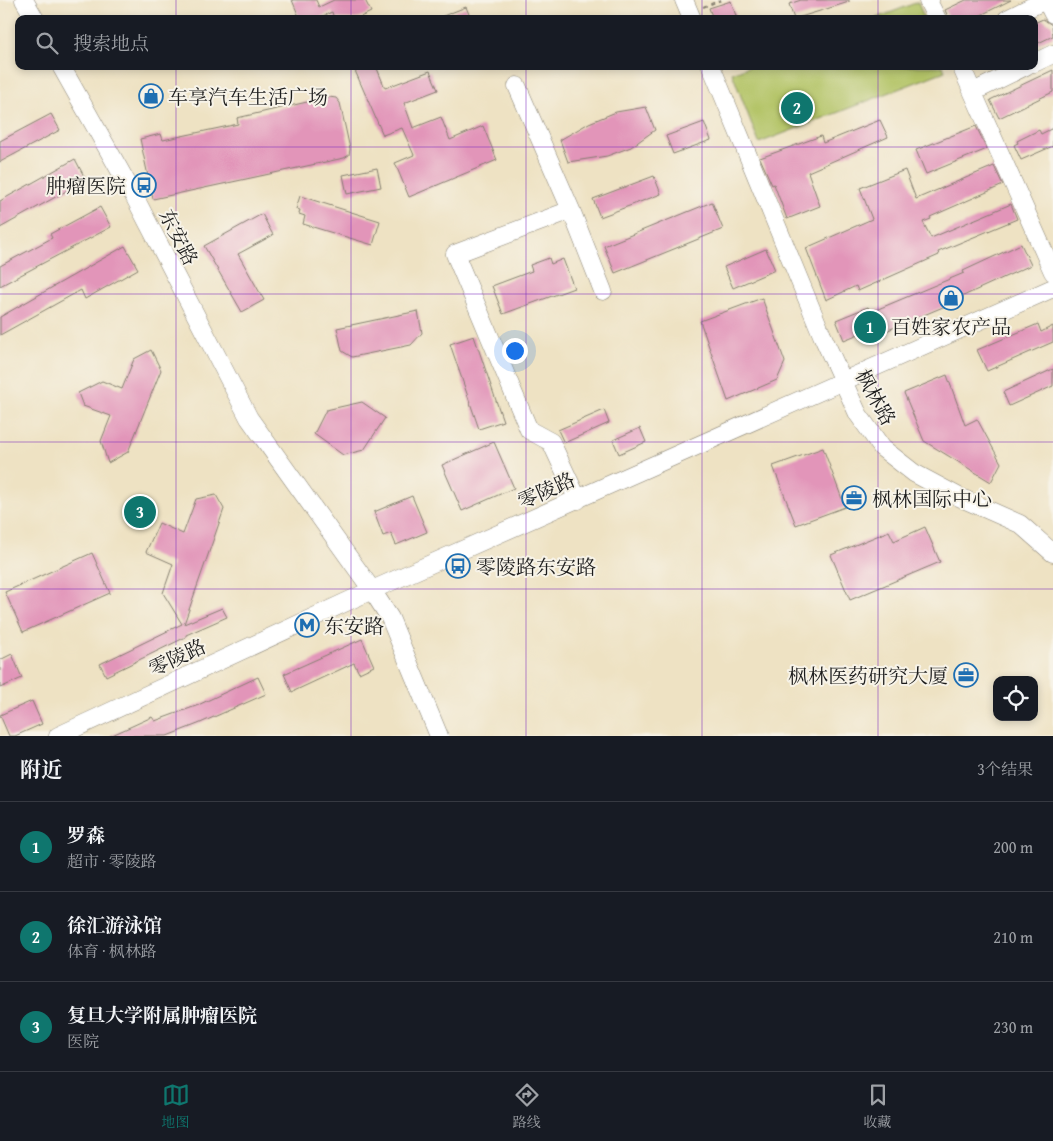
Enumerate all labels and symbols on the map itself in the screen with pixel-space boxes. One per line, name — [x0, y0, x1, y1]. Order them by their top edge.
place label: 车享汽车生活广场 — [168, 82, 328, 111]
shop icon: 车享汽车生活广场 — [138, 83, 164, 109]
pin: 2 — [781, 89, 813, 127]
place label: 肿瘤医院 — [46, 171, 126, 200]
bus stop icon: 肿瘤医院 — [131, 172, 157, 198]
street label: 东安路 — [152, 204, 206, 270]
shop icon: 百姓家农产品 — [938, 285, 964, 311]
pin: 1 — [854, 308, 886, 346]
place label: 百姓家农产品 — [891, 312, 1011, 341]
your location — [502, 338, 528, 364]
street label: 枫林路 — [849, 364, 903, 430]
street label: 零陵路 — [513, 465, 579, 515]
place label: 枫林国际中心 — [872, 484, 992, 513]
office icon: 枫林国际中心 — [841, 485, 867, 511]
pin: 3 — [124, 493, 156, 531]
place label: 零陵路东安路 — [476, 552, 596, 581]
bus stop icon: 零陵路东安路 — [445, 553, 471, 579]
place label: 东安路 — [324, 611, 384, 640]
metro station icon: 东安路 — [294, 612, 320, 638]
street label: 零陵路 — [144, 631, 210, 683]
place label: 枫林医药研究大厦 — [788, 661, 948, 690]
office icon: 枫林医药研究大厦 — [953, 662, 979, 688]

